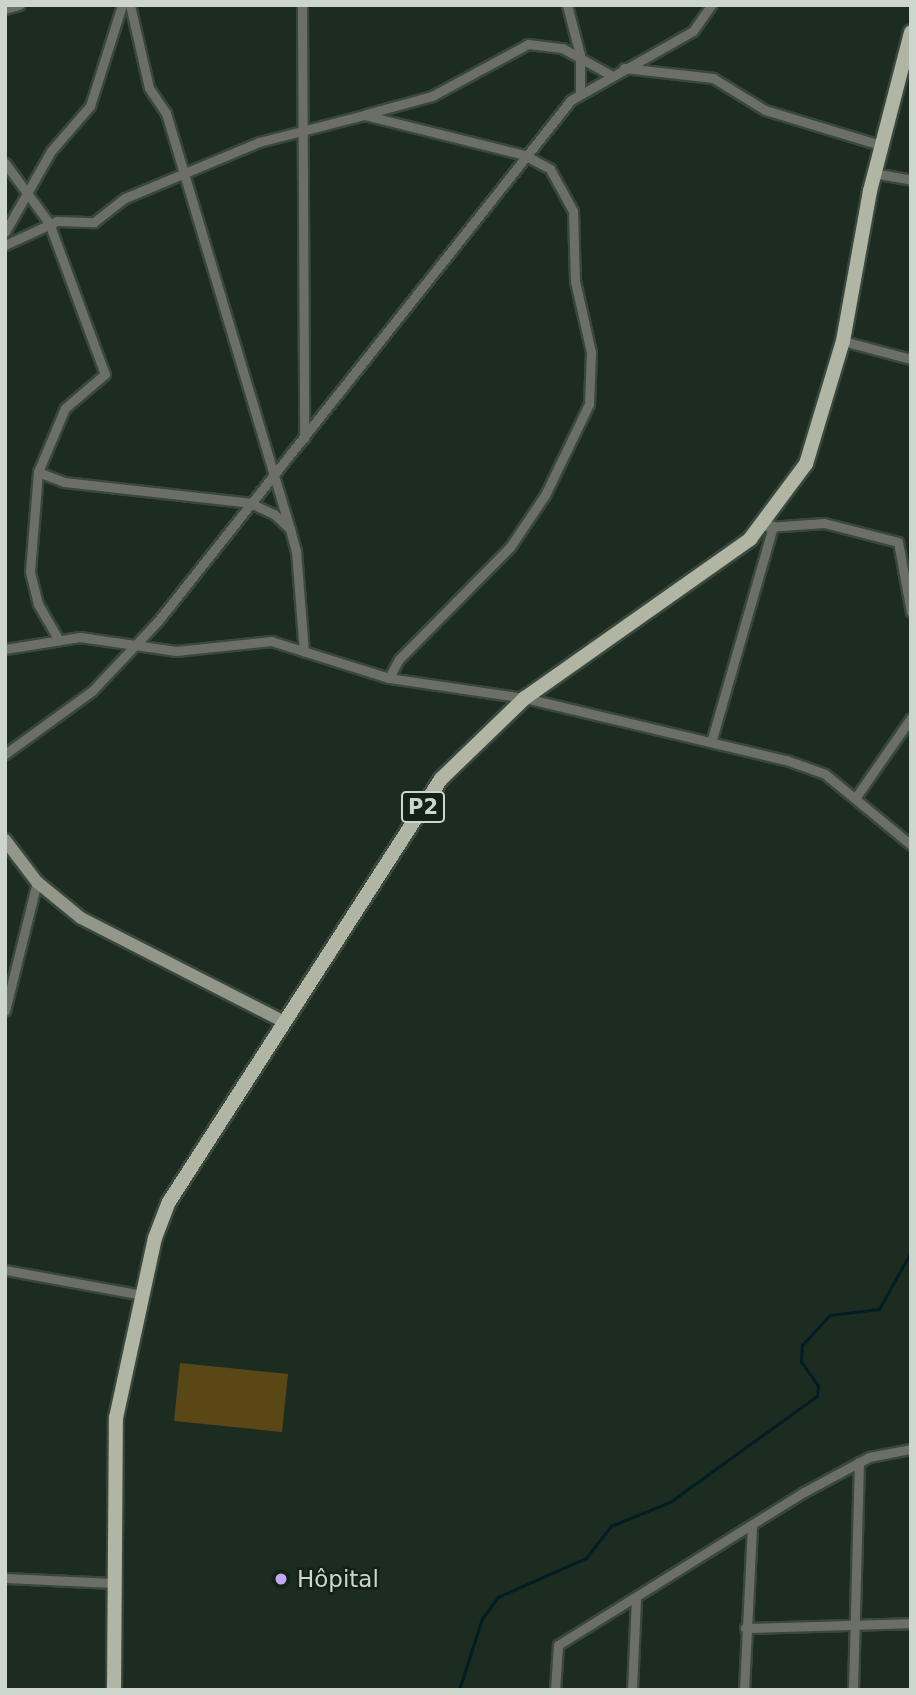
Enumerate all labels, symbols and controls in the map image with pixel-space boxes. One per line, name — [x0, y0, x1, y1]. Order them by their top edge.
road number: P2 — [400, 790, 446, 824]
place label: Hôpital — [297, 1565, 379, 1593]
marker: Hôpital — [271, 1569, 291, 1589]

